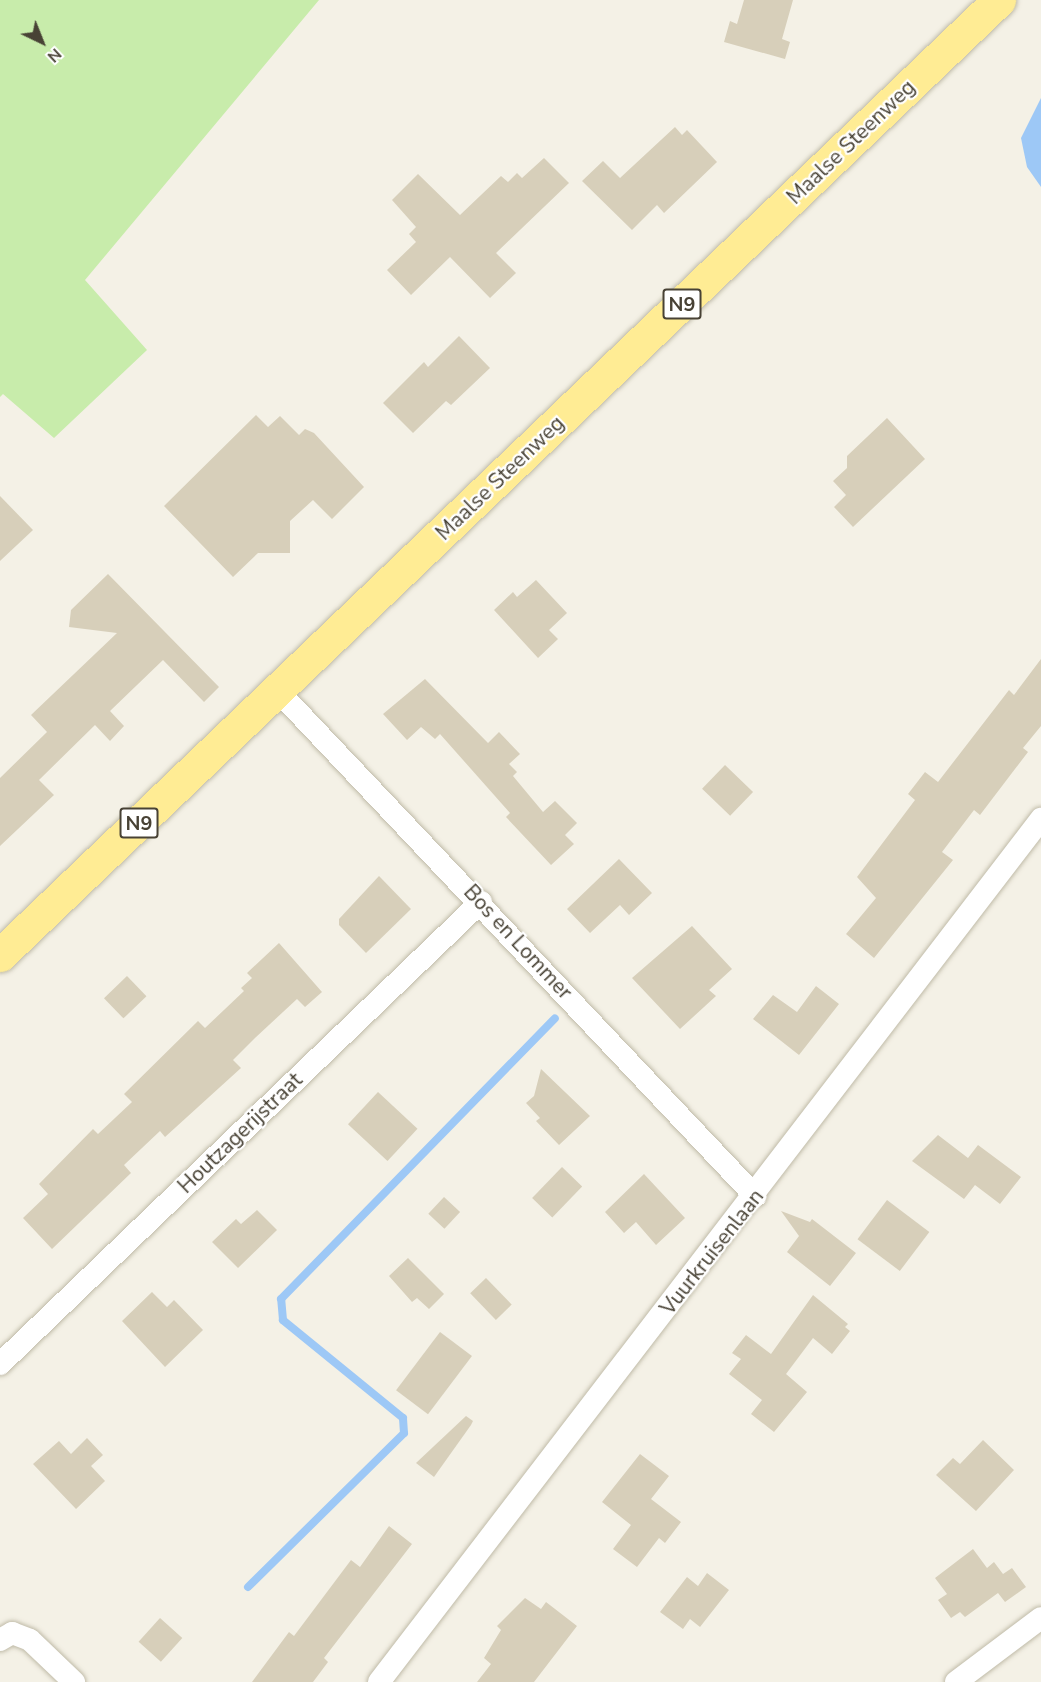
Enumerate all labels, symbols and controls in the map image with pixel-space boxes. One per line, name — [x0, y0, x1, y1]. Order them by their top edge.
north arrow — [12, 12, 72, 72]
text: N — [42, 43, 66, 67]
street label: Maalse Steenweg — [782, 74, 920, 210]
road number: N9 — [662, 287, 702, 321]
street label: Maalse Steenweg — [431, 410, 569, 546]
road number: N9 — [120, 806, 158, 840]
street label: Bos en Lommer — [458, 879, 578, 1005]
street label: Houtzagerijstraat — [173, 1067, 307, 1199]
street label: Vuurkruisenlaan — [655, 1184, 769, 1320]

